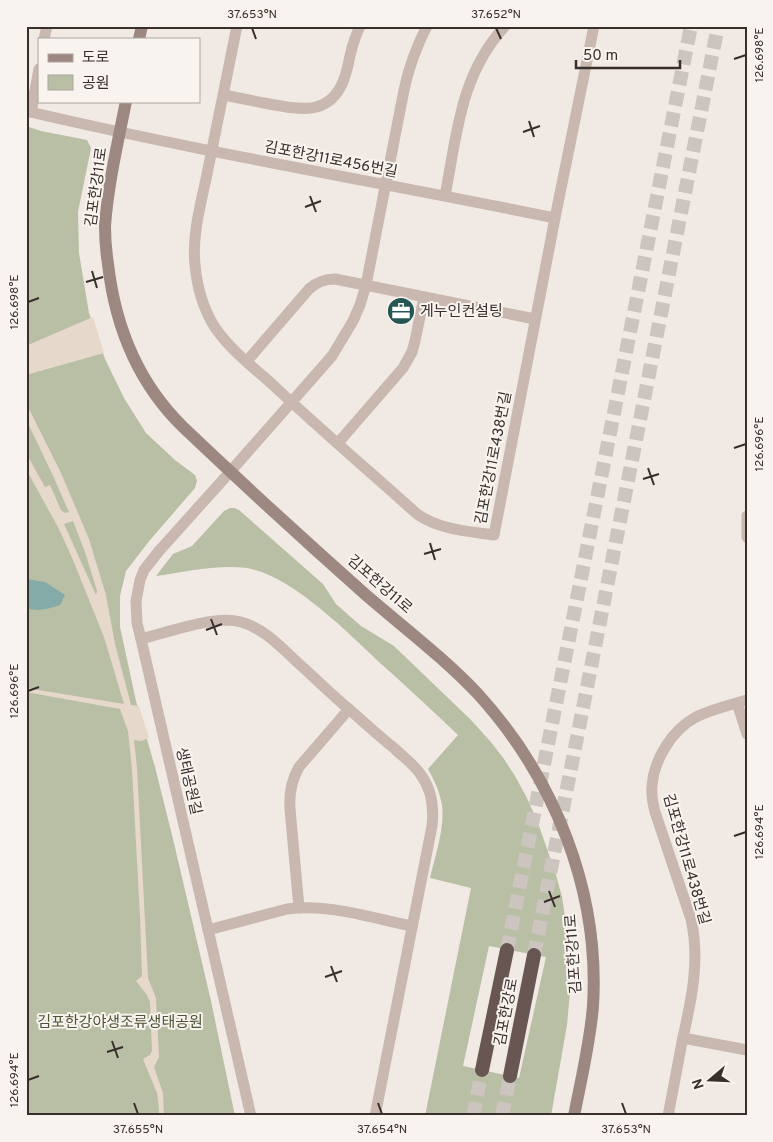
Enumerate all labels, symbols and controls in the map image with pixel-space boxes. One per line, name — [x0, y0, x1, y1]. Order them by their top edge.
text: 37.653°N — [227, 7, 277, 23]
text: 37.652°N — [471, 7, 521, 23]
text: 126.698°E — [752, 27, 768, 83]
legend — [38, 38, 200, 102]
scale bar — [576, 38, 679, 70]
text: 50 m — [583, 47, 618, 66]
text: 도로 — [82, 49, 110, 68]
text: 공원 — [82, 75, 110, 94]
street label: 김포한강11로456번길 — [262, 138, 399, 183]
street label: 김포한강11로 — [82, 146, 112, 228]
text: 126.698°E — [7, 274, 23, 330]
office icon: 게누인컨설팅 — [386, 296, 416, 326]
place label: 게누인컨설팅 — [420, 303, 503, 322]
street label: 김포한강11로438번길 — [472, 390, 517, 527]
text: 126.696°E — [752, 417, 768, 471]
street label: 김포한강11로 — [343, 552, 416, 619]
text: 126.696°E — [7, 664, 23, 718]
street label: 생태공원길 — [171, 746, 205, 817]
street label: 김포한강11로438번길 — [658, 792, 713, 927]
text: 126.694°E — [752, 804, 768, 860]
street label: 김포한강11로 — [562, 913, 587, 995]
street label: 김포한강로 — [492, 977, 523, 1048]
park label: 김포한강야생조류생태공원 — [37, 1014, 203, 1033]
text: 126.694°E — [7, 1052, 23, 1108]
north arrow — [686, 1054, 736, 1104]
text: N — [689, 1076, 709, 1091]
text: 37.655°N — [113, 1122, 163, 1138]
text: 37.654°N — [357, 1122, 407, 1138]
text: 37.653°N — [601, 1122, 651, 1138]

